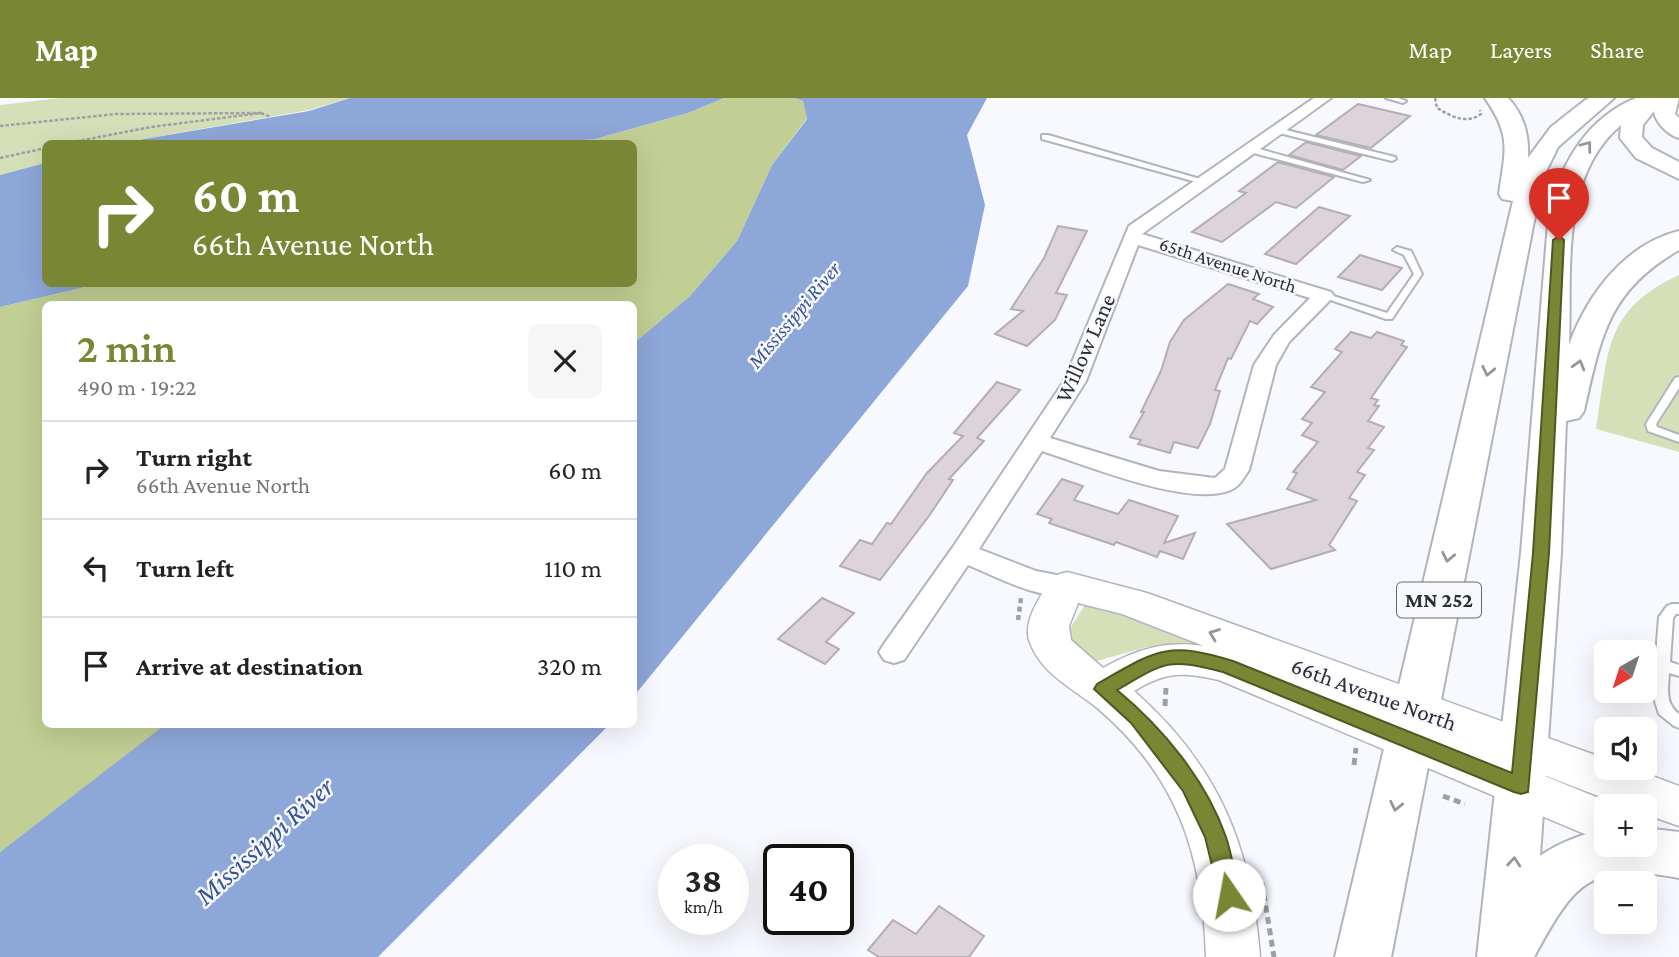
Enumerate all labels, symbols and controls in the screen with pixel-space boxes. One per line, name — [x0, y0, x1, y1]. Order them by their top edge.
text: Map — [35, 31, 98, 68]
text: Map — [1408, 36, 1452, 63]
text: Layers — [1490, 36, 1552, 63]
text: Share — [1590, 36, 1644, 63]
one-way arrow — [1579, 141, 1592, 154]
icon: right — [77, 168, 168, 259]
text: 60 m — [192, 168, 299, 223]
pin — [1529, 168, 1589, 240]
icon: arrive — [1540, 179, 1578, 217]
text: 66th Avenue North — [192, 226, 434, 262]
street label: 65th Avenue North — [1157, 233, 1299, 297]
water label: Mississippi River — [742, 257, 846, 374]
street label: Willow Lane — [1050, 290, 1120, 406]
text: 2 min — [77, 324, 176, 371]
button: close — [528, 324, 602, 398]
one-way arrow — [1571, 359, 1586, 371]
one-way arrow — [1481, 365, 1496, 377]
text: 490 m · 19:22 — [77, 374, 197, 400]
text: Turn right — [136, 443, 252, 472]
icon: right — [77, 451, 115, 489]
text: 60 m — [548, 456, 602, 485]
text: 66th Avenue North — [136, 472, 310, 498]
icon: left — [77, 549, 115, 587]
one-way arrow — [1442, 551, 1457, 563]
text: Turn left — [136, 554, 234, 583]
text: 110 m — [544, 554, 602, 583]
road number: MN 252 — [1397, 582, 1481, 618]
one-way arrow — [1209, 628, 1221, 642]
north arrow — [1594, 640, 1657, 704]
map controls — [1594, 640, 1657, 934]
icon: arrive — [77, 647, 115, 685]
text: Arrive at destination — [136, 652, 363, 681]
text: 320 m — [537, 652, 602, 681]
street label: 66th Avenue North — [1288, 652, 1460, 736]
button: sound — [1594, 717, 1657, 780]
water label: Mississippi River — [188, 770, 340, 912]
button: + — [1594, 794, 1657, 857]
one-way arrow — [1390, 800, 1405, 812]
speed limit sign: 40 — [763, 844, 854, 935]
one-way arrow — [1506, 856, 1521, 867]
position arrow — [1192, 858, 1266, 932]
text: 38 — [685, 861, 722, 900]
button: − — [1594, 871, 1657, 934]
text: km/h — [684, 897, 723, 917]

